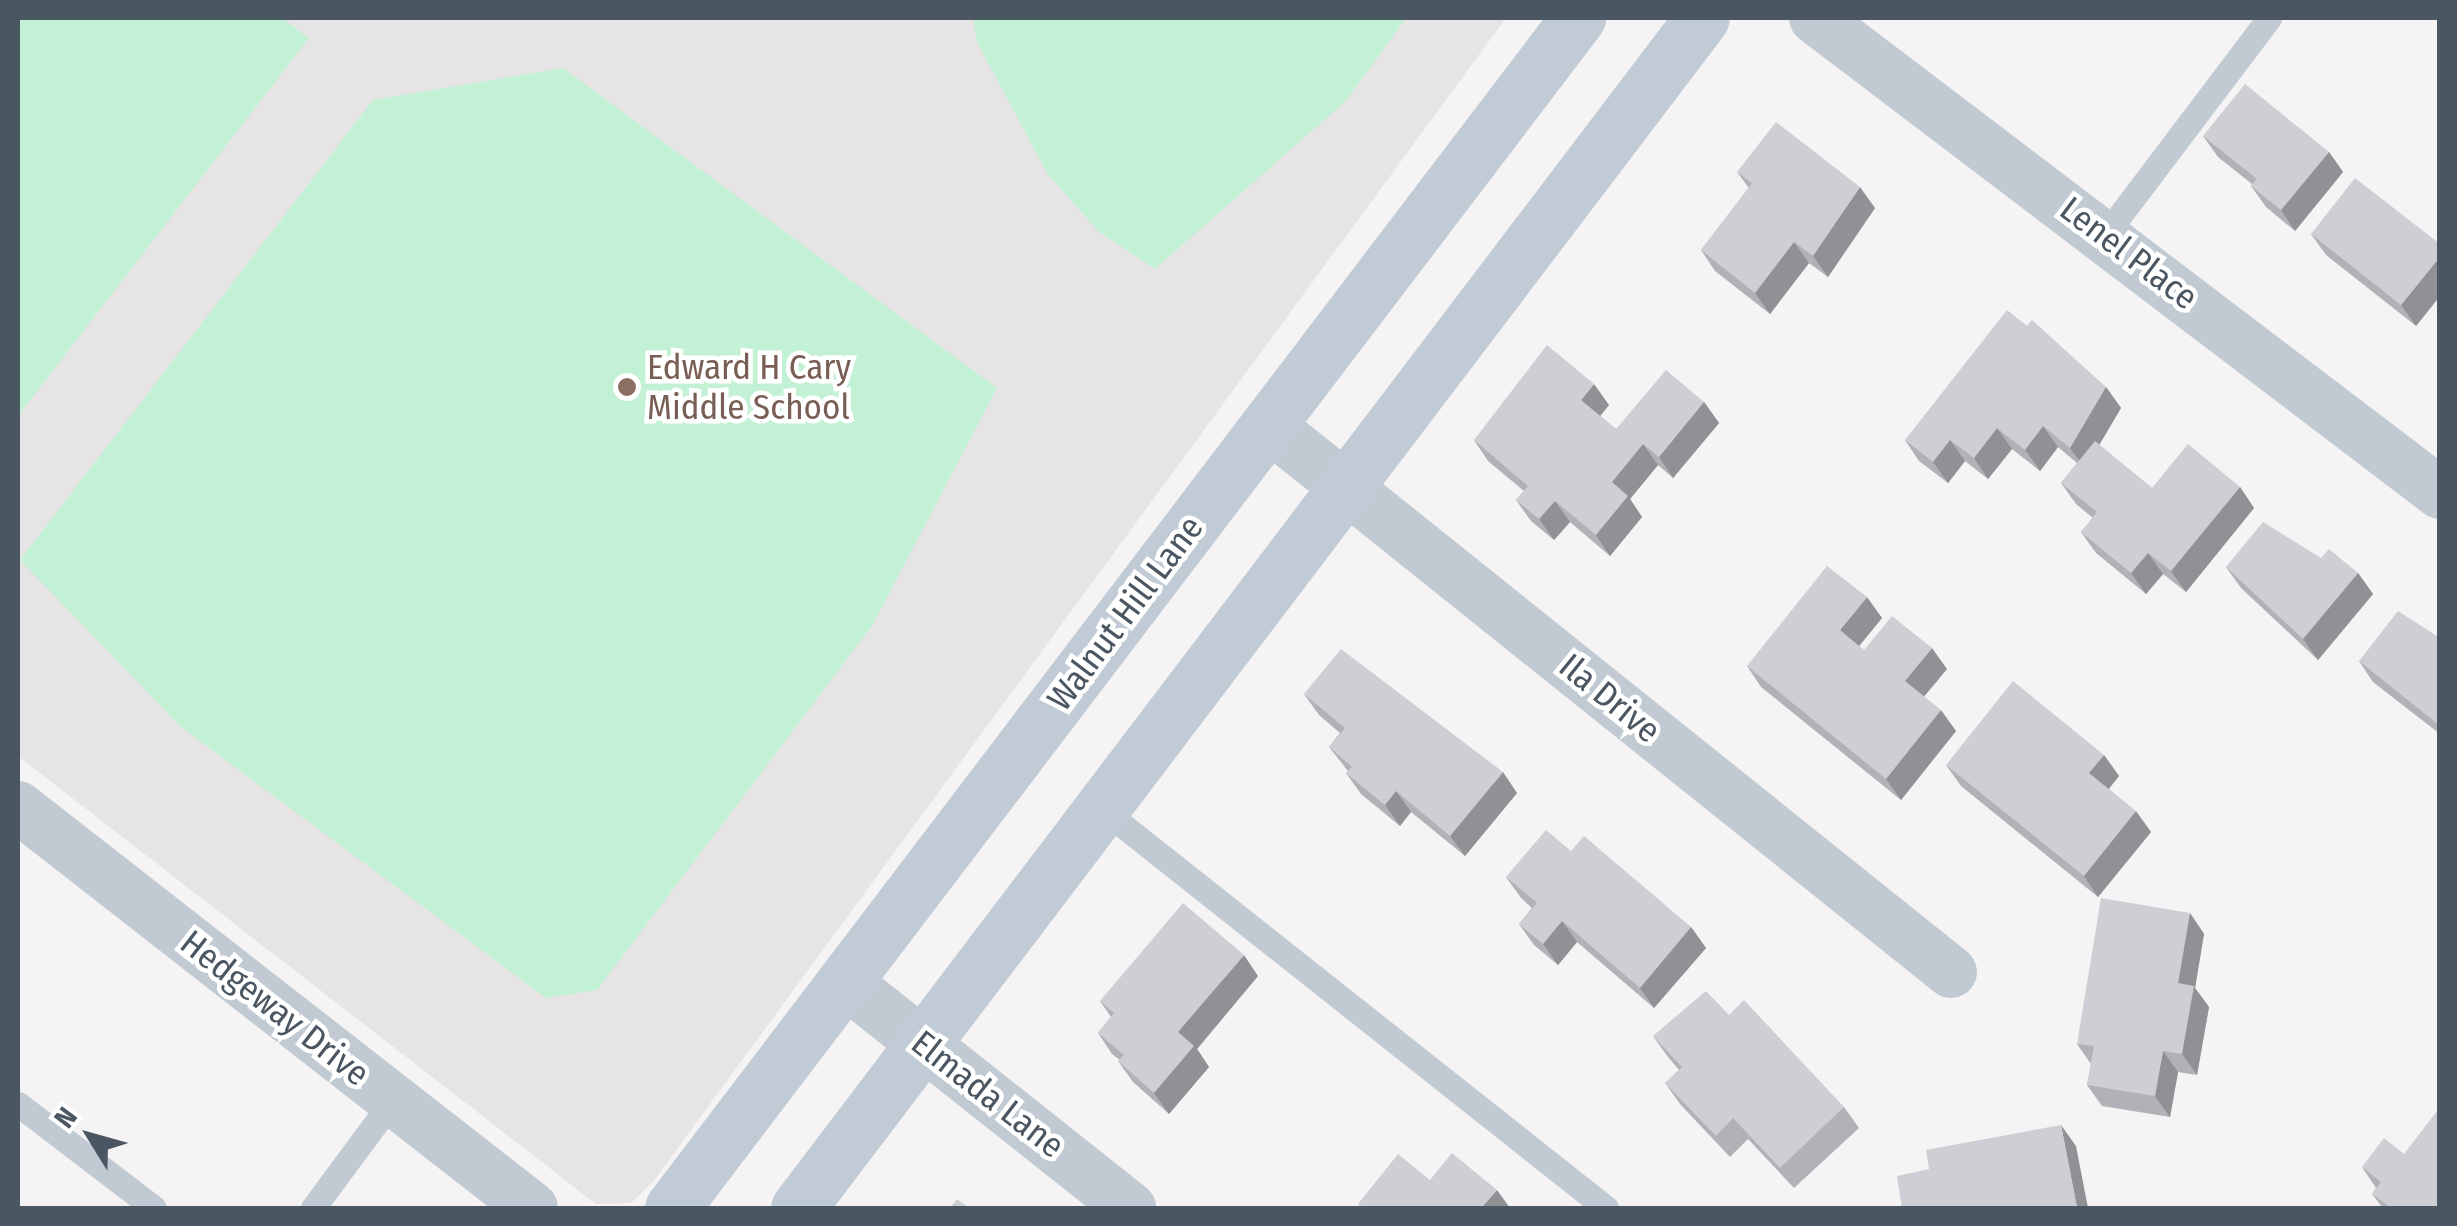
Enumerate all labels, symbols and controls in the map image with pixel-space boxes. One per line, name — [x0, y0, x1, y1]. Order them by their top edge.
street label: Lenel Place — [2052, 188, 2206, 318]
place label: Edward H Cary Middle School — [647, 346, 851, 428]
marker: Edward H Cary Middle School — [616, 376, 638, 398]
street label: Walnut Hill Lane — [1038, 508, 1212, 718]
street label: Ila Drive — [1551, 645, 1669, 751]
street label: Hedgeway Drive — [172, 921, 378, 1095]
street label: Elmada Lane — [903, 1022, 1073, 1166]
north arrow — [40, 1086, 140, 1186]
text: N — [47, 1101, 84, 1134]

